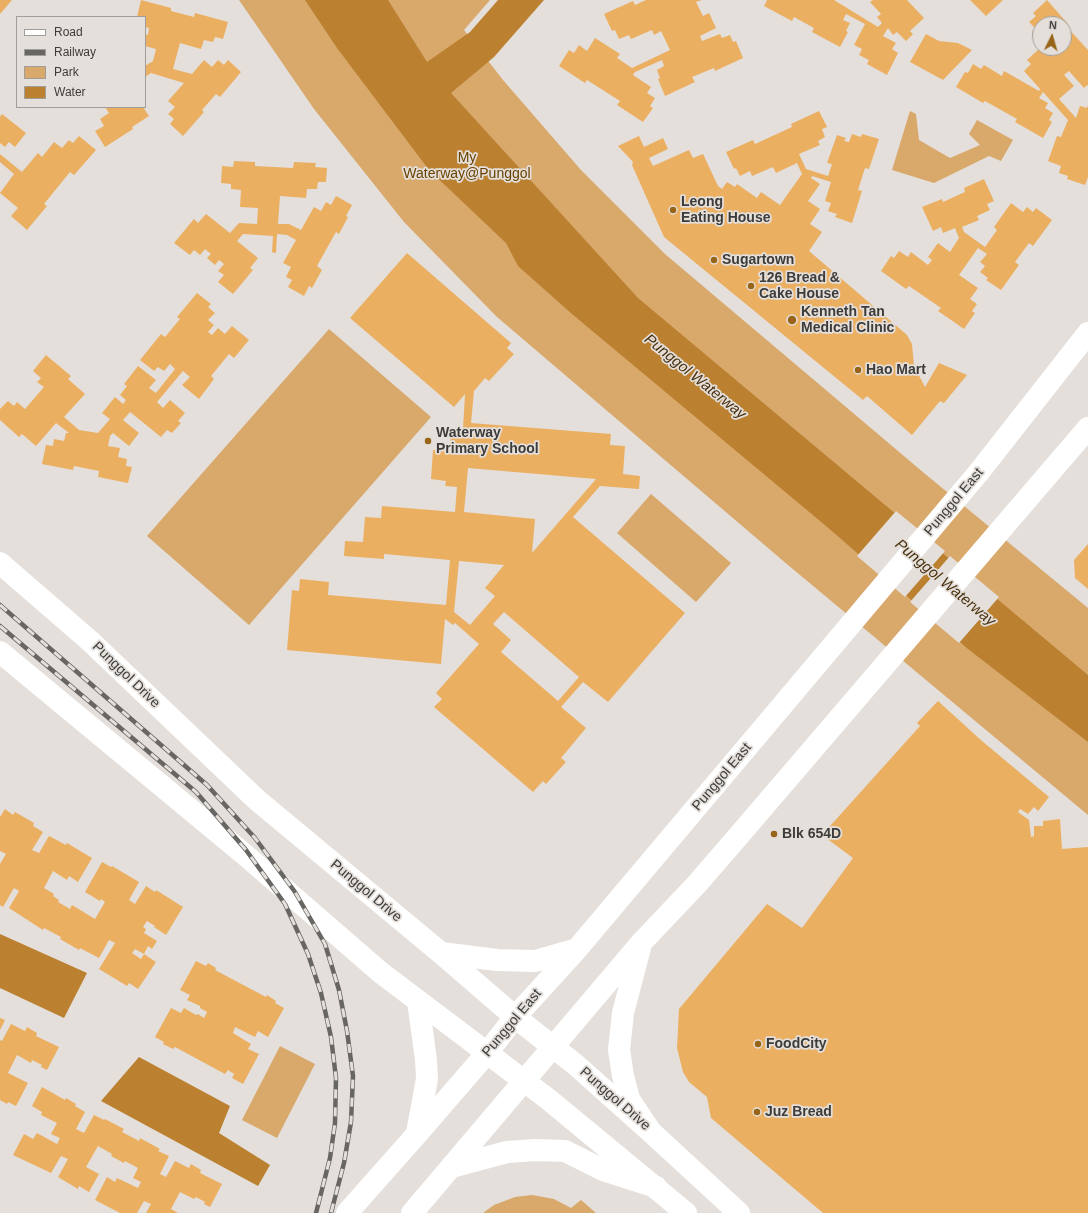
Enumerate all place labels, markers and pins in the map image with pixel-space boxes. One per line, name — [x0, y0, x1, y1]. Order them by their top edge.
place label: Leong Eating House — [681, 194, 770, 226]
marker: Leong Eating House — [668, 205, 678, 215]
place label: Sugartown — [722, 252, 794, 268]
marker: Sugartown — [709, 255, 719, 265]
place label: 126 Bread & Cake House — [759, 270, 840, 302]
marker: 126 Bread & Cake House — [746, 281, 756, 291]
place label: Kenneth Tan Medical Clinic — [801, 304, 894, 336]
marker: Kenneth Tan Medical Clinic — [786, 314, 798, 326]
place label: Hao Mart — [866, 362, 926, 378]
marker: Hao Mart — [853, 365, 863, 375]
place label: Waterway Primary School — [436, 425, 539, 458]
marker: Waterway Primary School — [423, 436, 433, 446]
place label: Blk 654D — [782, 826, 841, 842]
marker: Blk 654D — [769, 829, 779, 839]
place label: FoodCity — [766, 1036, 827, 1052]
marker: FoodCity — [753, 1039, 763, 1049]
place label: Juz Bread — [765, 1104, 832, 1120]
marker: Juz Bread — [752, 1107, 762, 1117]

